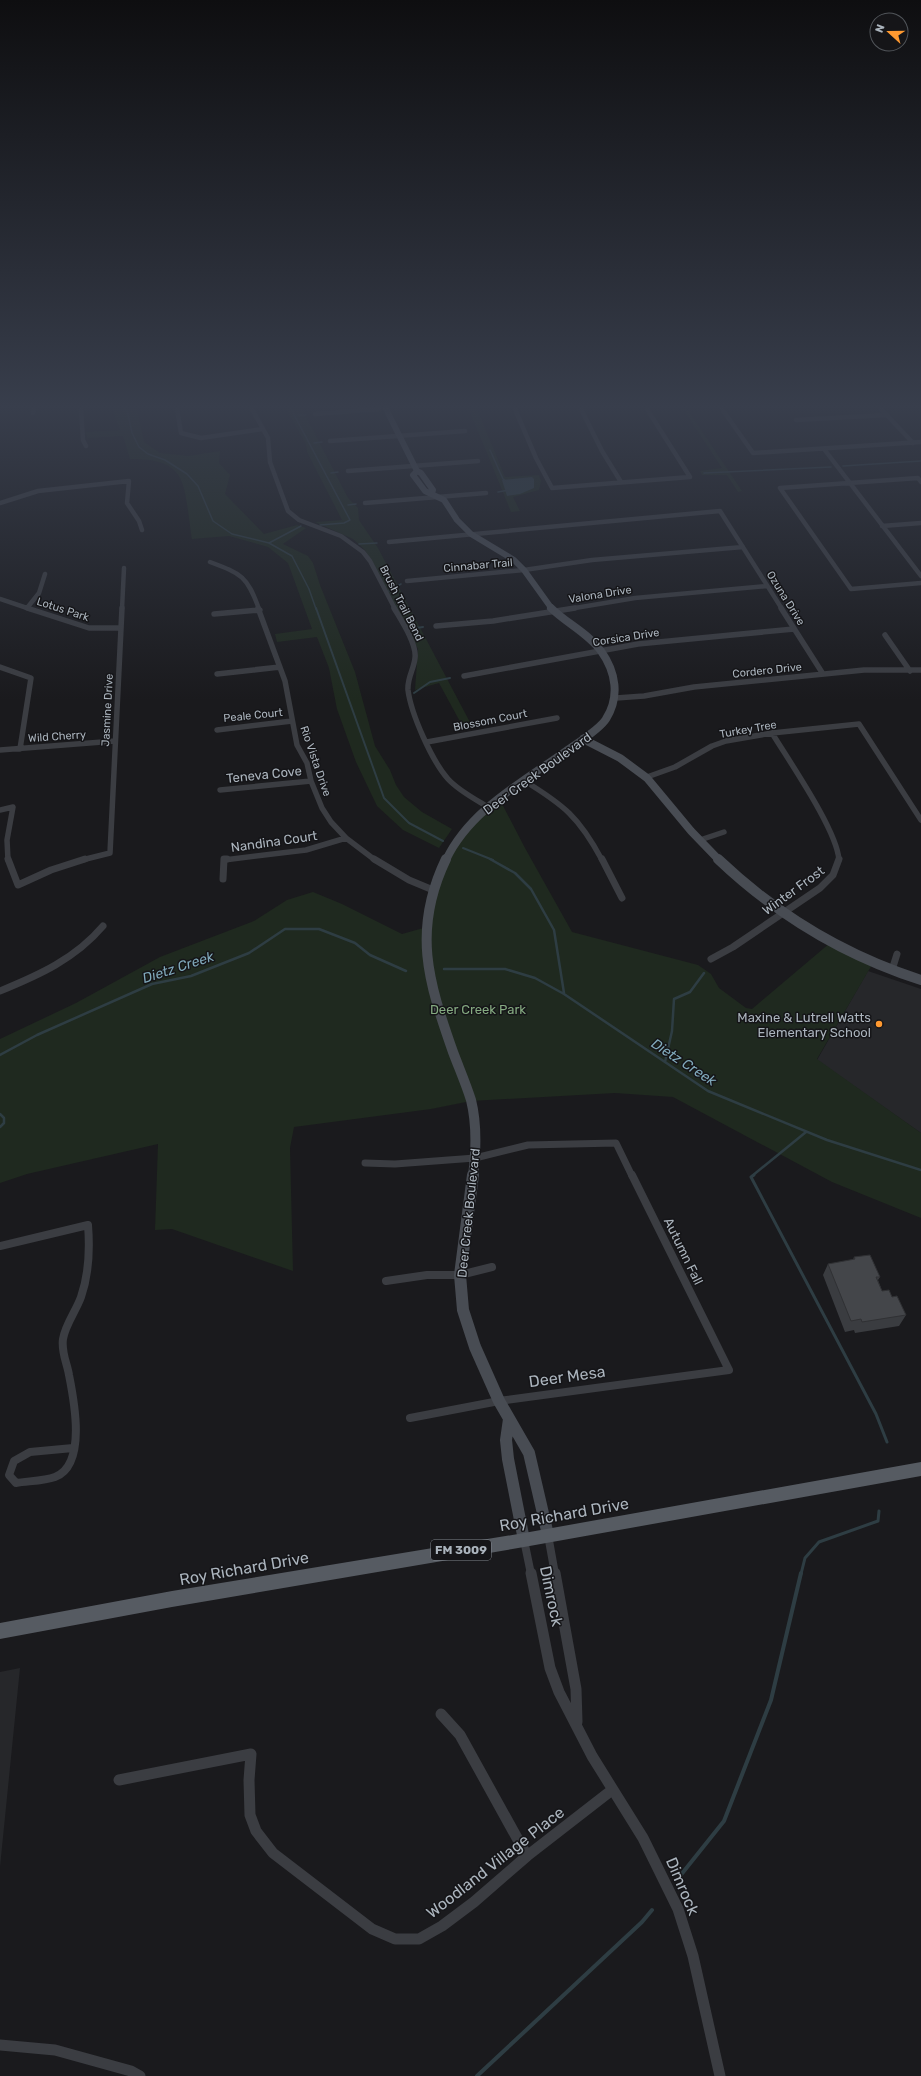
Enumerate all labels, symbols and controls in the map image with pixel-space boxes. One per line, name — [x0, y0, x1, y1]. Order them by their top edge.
north arrow — [869, 12, 909, 52]
text: N — [873, 22, 888, 35]
street label: Cinnabar Trail — [443, 556, 513, 575]
street label: Brush Trail Bend — [377, 563, 426, 643]
street label: Ozuna Drive — [764, 569, 807, 628]
street label: Valona Drive — [568, 583, 632, 606]
street label: Lotus Park — [35, 595, 91, 624]
street label: Corsica Drive — [592, 626, 660, 649]
street label: Cordero Drive — [732, 660, 803, 681]
street label: Jasmine Drive — [99, 673, 116, 747]
street label: Peale Court — [223, 706, 284, 725]
street label: Blossom Court — [452, 707, 529, 734]
street label: Turkey Tree — [719, 718, 778, 741]
street label: Rio Vista Drive — [297, 724, 334, 798]
street label: Wild Cherry — [28, 728, 86, 745]
street label: Deer Creek Boulevard — [480, 729, 594, 818]
street label: Teneva Cove — [226, 763, 303, 786]
street label: Nandina Court — [230, 828, 318, 855]
street label: Winter Frost — [759, 863, 827, 918]
water label: Dietz Creek — [140, 948, 217, 987]
park label: Deer Creek Park — [430, 1002, 526, 1017]
place label: Maxine & Lutrell Watts Elementary School — [737, 1010, 871, 1040]
marker: Maxine & Lutrell Watts Elementary School — [874, 1019, 884, 1029]
water label: Dietz Creek — [648, 1035, 720, 1090]
street label: Deer Creek Boulevard — [454, 1148, 483, 1278]
street label: Autumn Fall — [661, 1215, 706, 1287]
street label: Deer Mesa — [527, 1362, 607, 1391]
street label: Roy Richard Drive — [498, 1494, 630, 1535]
road number: FM 3009 — [431, 1540, 491, 1560]
street label: Roy Richard Drive — [178, 1548, 310, 1589]
street label: Dimrock — [536, 1564, 567, 1629]
street label: Woodland Village Place — [423, 1803, 568, 1922]
street label: Dimrock — [662, 1854, 704, 1919]

